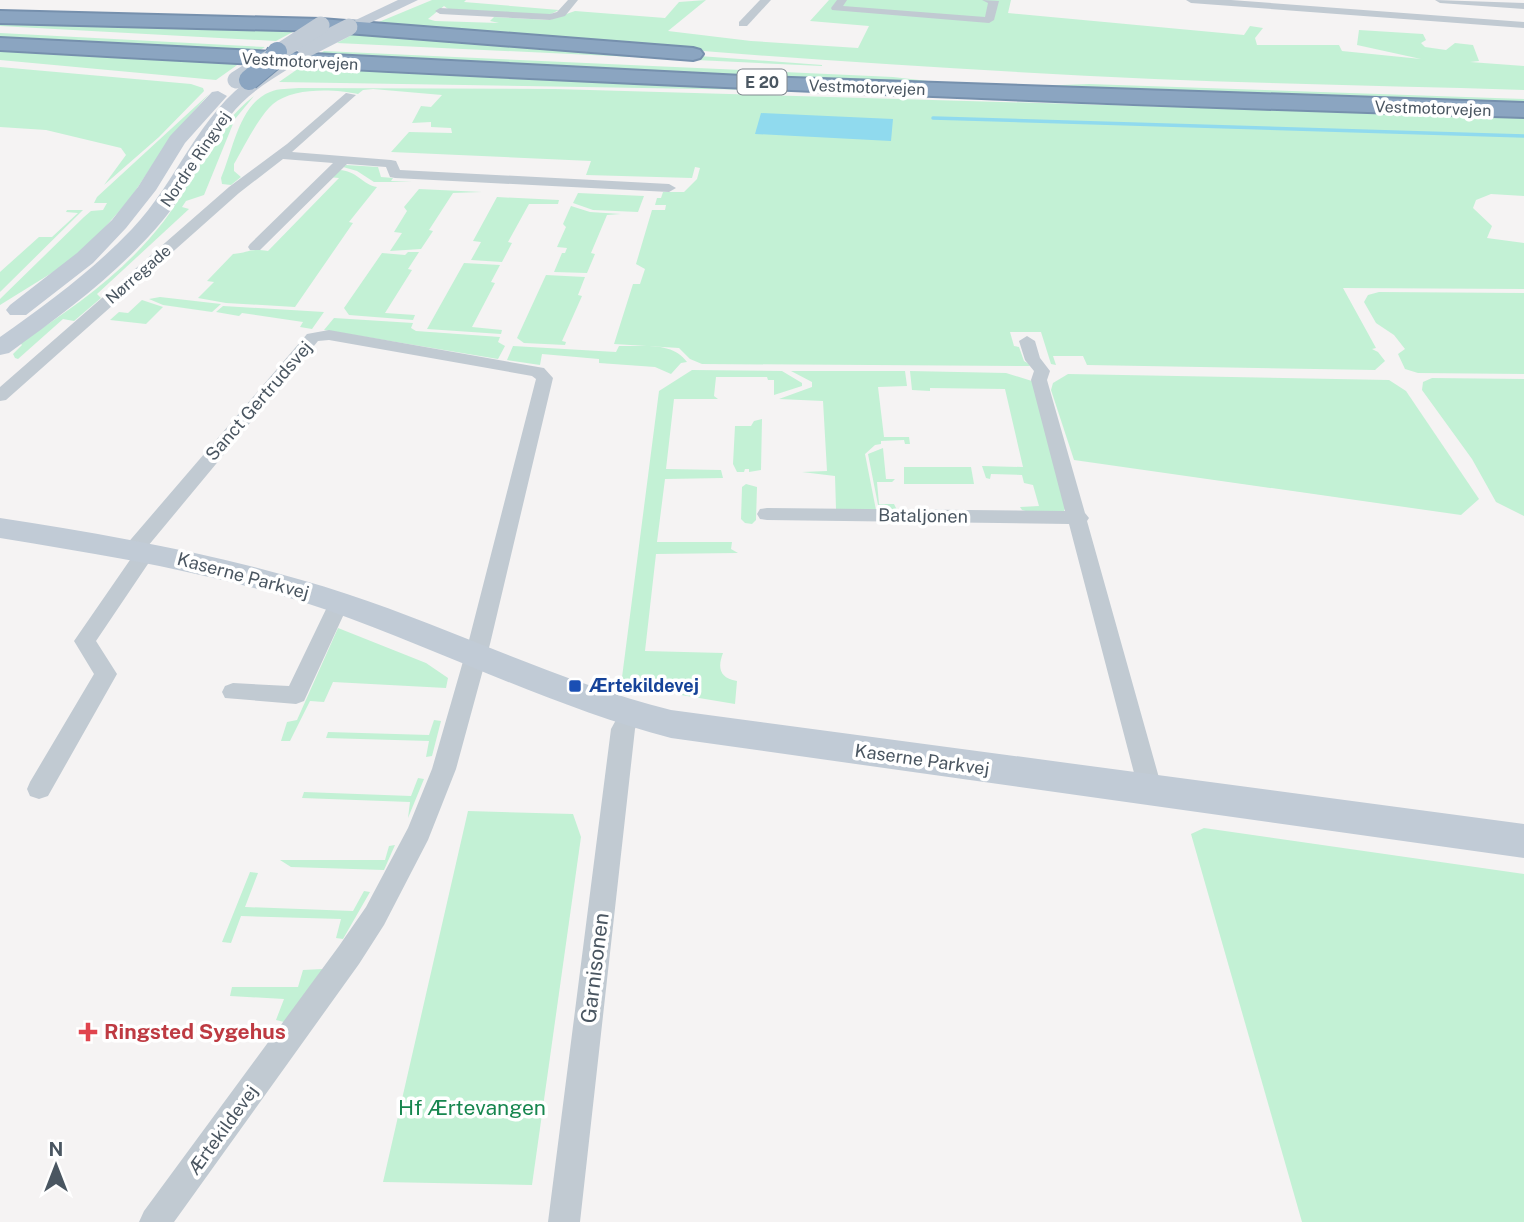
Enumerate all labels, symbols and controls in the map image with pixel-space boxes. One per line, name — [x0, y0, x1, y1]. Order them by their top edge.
street label: Vestmotorvejen — [241, 49, 359, 74]
road number: E 20 — [738, 69, 786, 94]
street label: Vestmotorvejen — [808, 76, 926, 99]
street label: Vestmotorvejen — [1374, 97, 1492, 120]
street label: Nordre Ringvej — [157, 108, 234, 211]
street label: Nørregade — [102, 241, 175, 308]
street label: Sanct Gertrudsvej — [201, 337, 316, 465]
street label: Bataljonen — [878, 504, 968, 527]
street label: Kaserne Parkvej — [175, 548, 311, 603]
place label: Ærtekildevej — [589, 675, 699, 696]
marker: Ærtekildevej — [567, 678, 583, 694]
street label: Kaserne Parkvej — [853, 740, 991, 779]
street label: Garnisonen — [575, 911, 614, 1025]
place label: Ringsted Sygehus — [104, 1019, 286, 1044]
marker: Ringsted Sygehus — [78, 1022, 98, 1042]
street label: Ærtekildevej — [183, 1081, 262, 1178]
park label: Hf Ærtevangen — [398, 1095, 546, 1120]
north arrow — [21, 1131, 91, 1201]
text: N — [49, 1138, 63, 1160]

